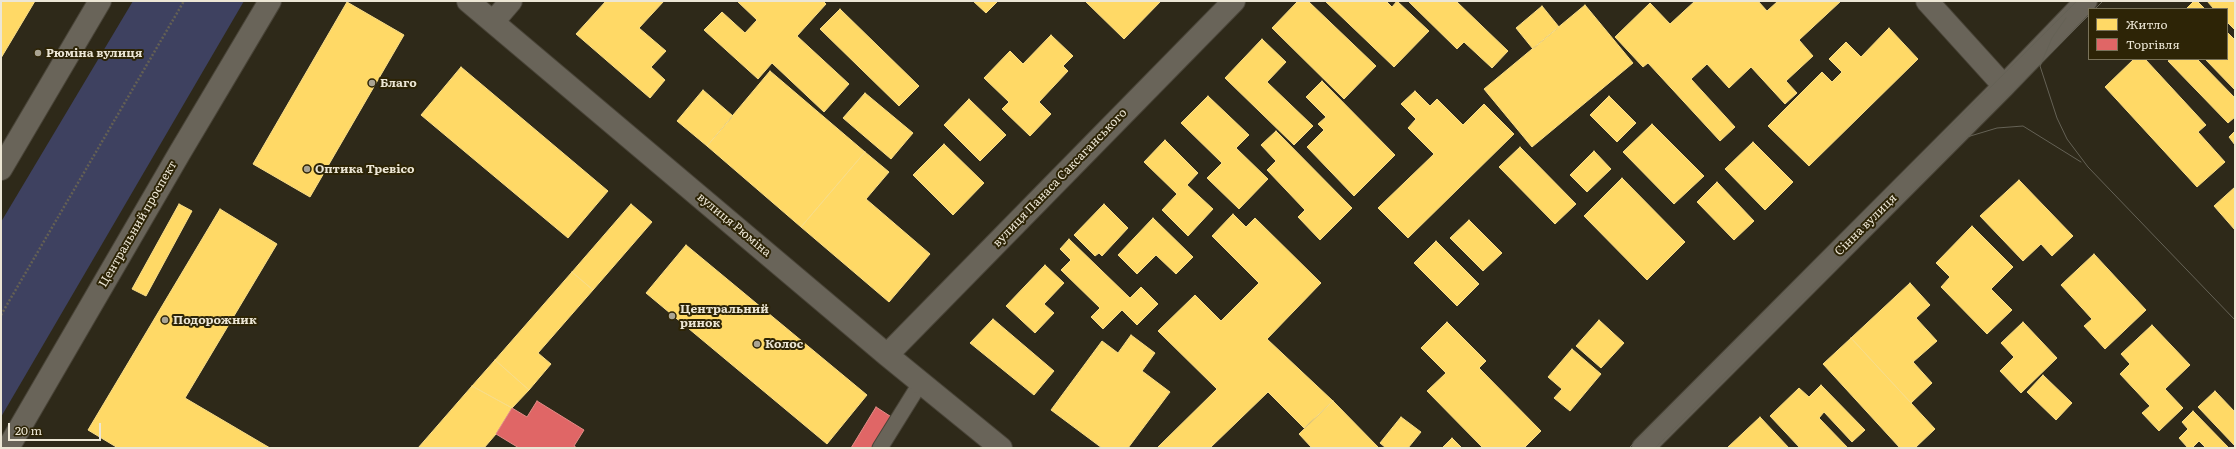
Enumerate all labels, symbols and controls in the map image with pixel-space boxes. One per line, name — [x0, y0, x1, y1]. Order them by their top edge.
legend — [2088, 8, 2228, 60]
text: Житло — [2126, 15, 2168, 33]
text: Торгівля — [2126, 35, 2180, 53]
place label: Рюміна вулиця — [46, 46, 142, 60]
marker: Рюміна вулиця — [33, 48, 43, 58]
place label: Благо — [380, 76, 417, 90]
marker: Благо — [367, 78, 377, 88]
street label: вулиця Панаса Саксаганського — [990, 106, 1130, 250]
street label: Центральний проспект — [96, 158, 180, 290]
place label: Оптика Тревісо — [315, 162, 415, 176]
marker: Оптика Тревісо — [302, 164, 312, 174]
street label: вулиця Рюміна — [694, 190, 774, 260]
street label: Сінна вулиця — [1832, 191, 1900, 259]
place label: Центральний ринок — [680, 302, 769, 330]
marker: Центральний ринок — [667, 311, 677, 321]
place label: Подорожник — [173, 313, 257, 327]
marker: Подорожник — [160, 315, 170, 325]
place label: Колос — [765, 337, 803, 351]
marker: Колос — [752, 339, 762, 349]
scale bar — [10, 415, 103, 441]
text: 20 m — [15, 421, 42, 439]

